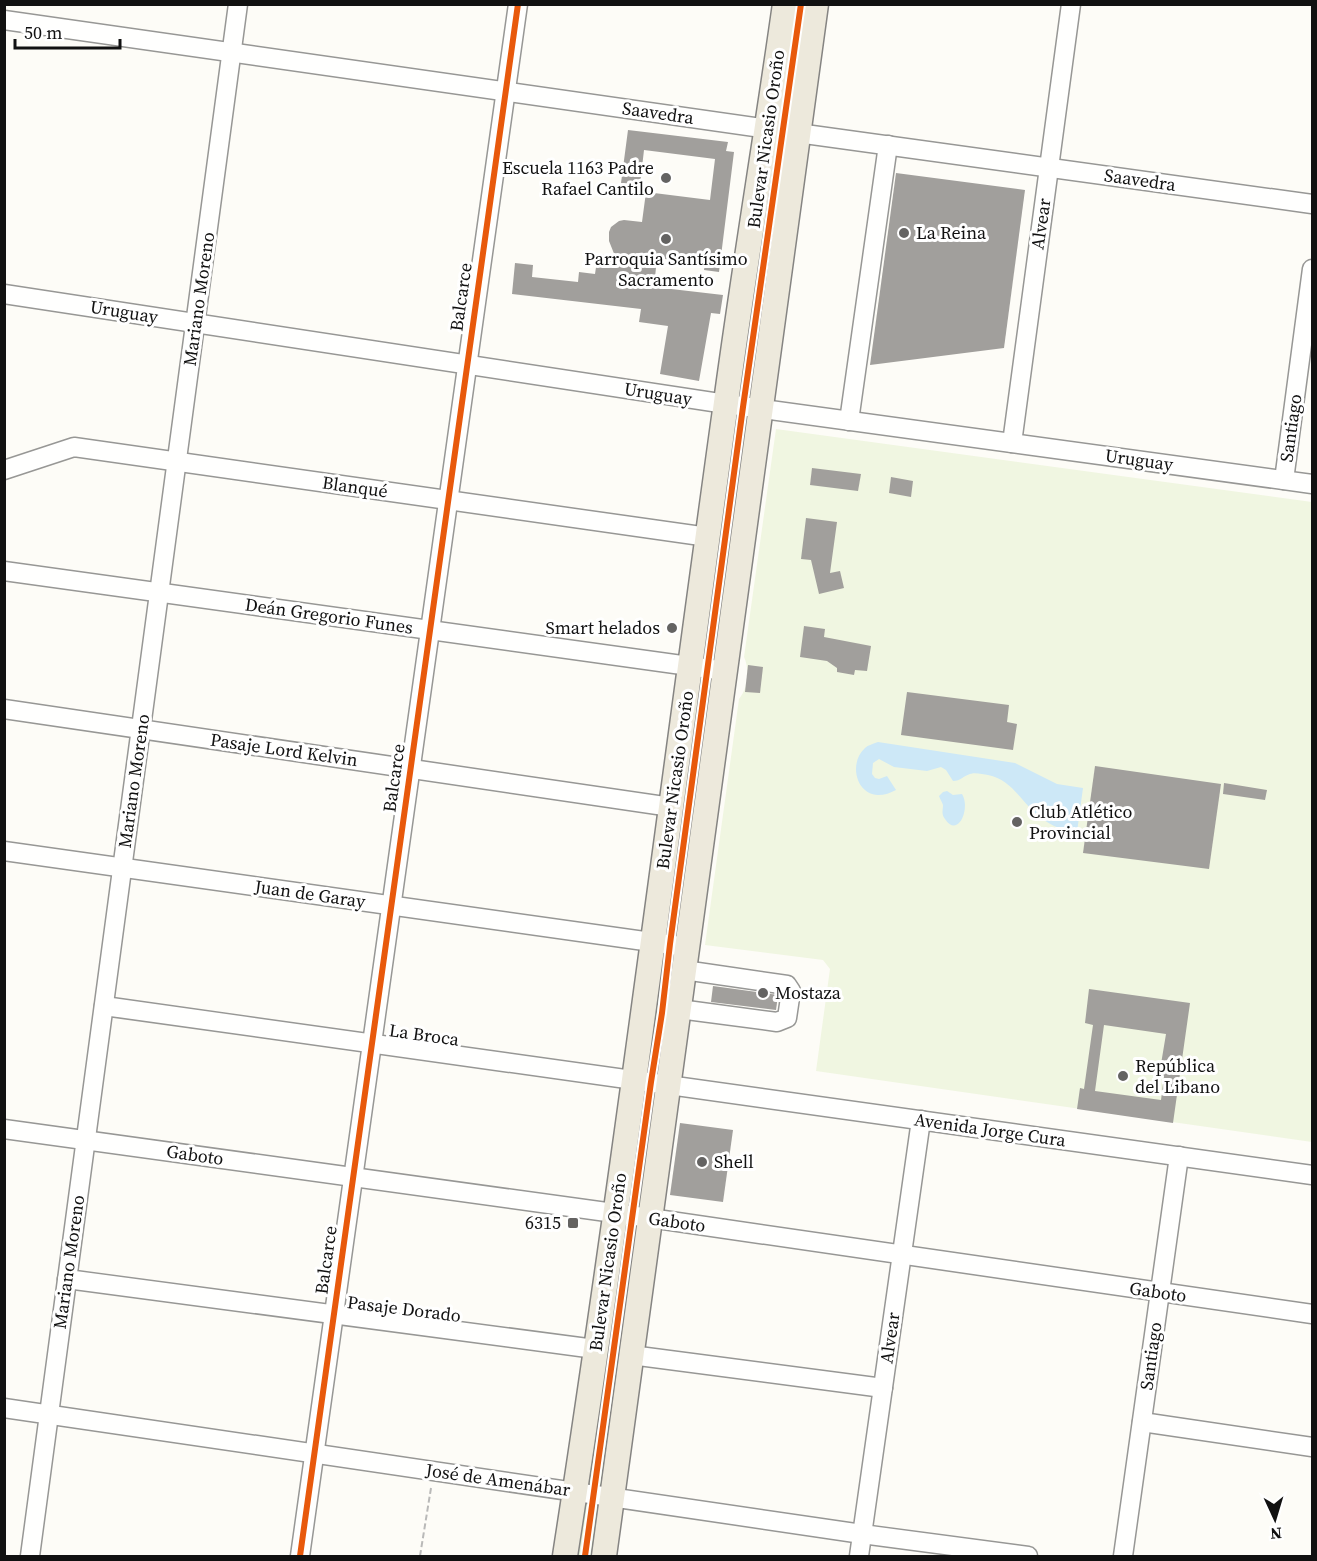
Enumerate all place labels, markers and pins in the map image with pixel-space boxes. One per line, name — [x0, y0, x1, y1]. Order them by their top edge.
place label: Escuela 1163 Padre Rafael Cantilo — [502, 155, 654, 201]
marker: Escuela 1163 Padre Rafael Cantilo — [659, 171, 673, 185]
place label: La Reina — [916, 220, 987, 245]
marker: La Reina — [897, 226, 911, 240]
marker: Parroquia Santísimo Sacramento — [659, 232, 673, 246]
place label: Parroquia Santísimo Sacramento — [584, 246, 748, 292]
place label: Smart helados — [545, 615, 660, 640]
marker: Smart helados — [665, 621, 679, 635]
place label: Club Atlético Provincial — [1029, 799, 1133, 845]
marker: Club Atlético Provincial — [1010, 815, 1024, 829]
place label: Mostaza — [775, 980, 842, 1005]
marker: Mostaza — [756, 986, 770, 1000]
place label: República del Libano — [1135, 1053, 1220, 1099]
marker: República del Libano — [1116, 1069, 1130, 1083]
place label: Shell — [714, 1149, 754, 1174]
marker: Shell — [695, 1155, 709, 1169]
place label: 6315 — [525, 1210, 561, 1235]
marker: 6315 — [566, 1216, 580, 1230]

